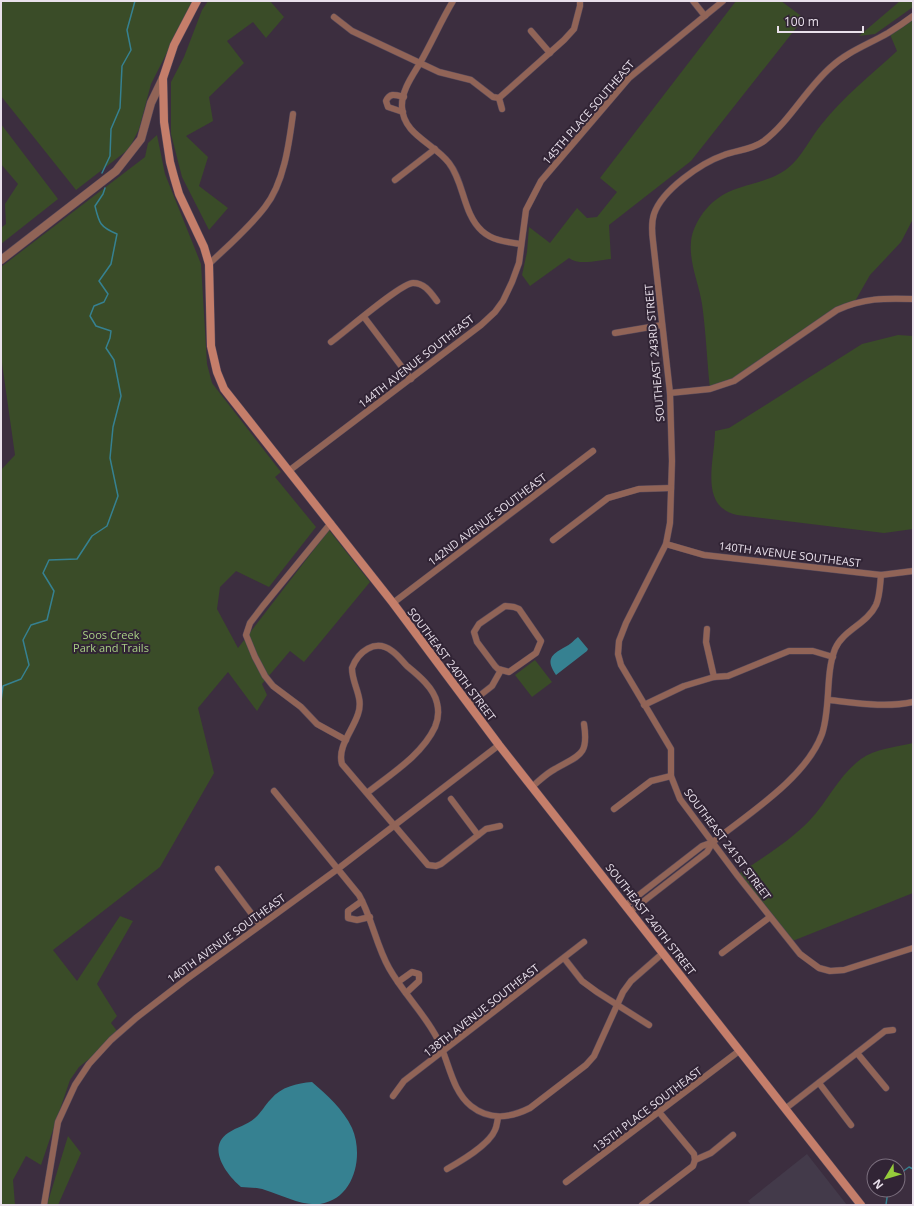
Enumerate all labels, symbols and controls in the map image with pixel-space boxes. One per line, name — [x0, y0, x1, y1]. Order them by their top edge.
scale bar — [778, 8, 863, 34]
text: 100 m — [784, 13, 819, 30]
street label: 145TH PLACE SOUTHEAST — [539, 57, 637, 167]
street label: SOUTHEAST 243RD STREET — [640, 283, 668, 423]
street label: 144TH AVENUE SOUTHEAST — [355, 311, 477, 411]
street label: 142ND AVENUE SOUTHEAST — [425, 469, 549, 569]
street label: 140TH AVENUE SOUTHEAST — [718, 538, 862, 570]
street label: SOUTHEAST 240TH STREET — [405, 604, 499, 724]
park label: Soos Creek Park and Trails — [73, 627, 149, 655]
street label: SOUTHEAST 241ST STREET — [681, 785, 775, 903]
street label: SOUTHEAST 240TH STREET — [603, 860, 699, 978]
street label: 140TH AVENUE SOUTHEAST — [164, 890, 288, 986]
street label: 138TH AVENUE SOUTHEAST — [420, 960, 542, 1060]
street label: 135TH PLACE SOUTHEAST — [589, 1063, 705, 1155]
north arrow — [866, 1158, 906, 1198]
text: N — [869, 1176, 886, 1193]

